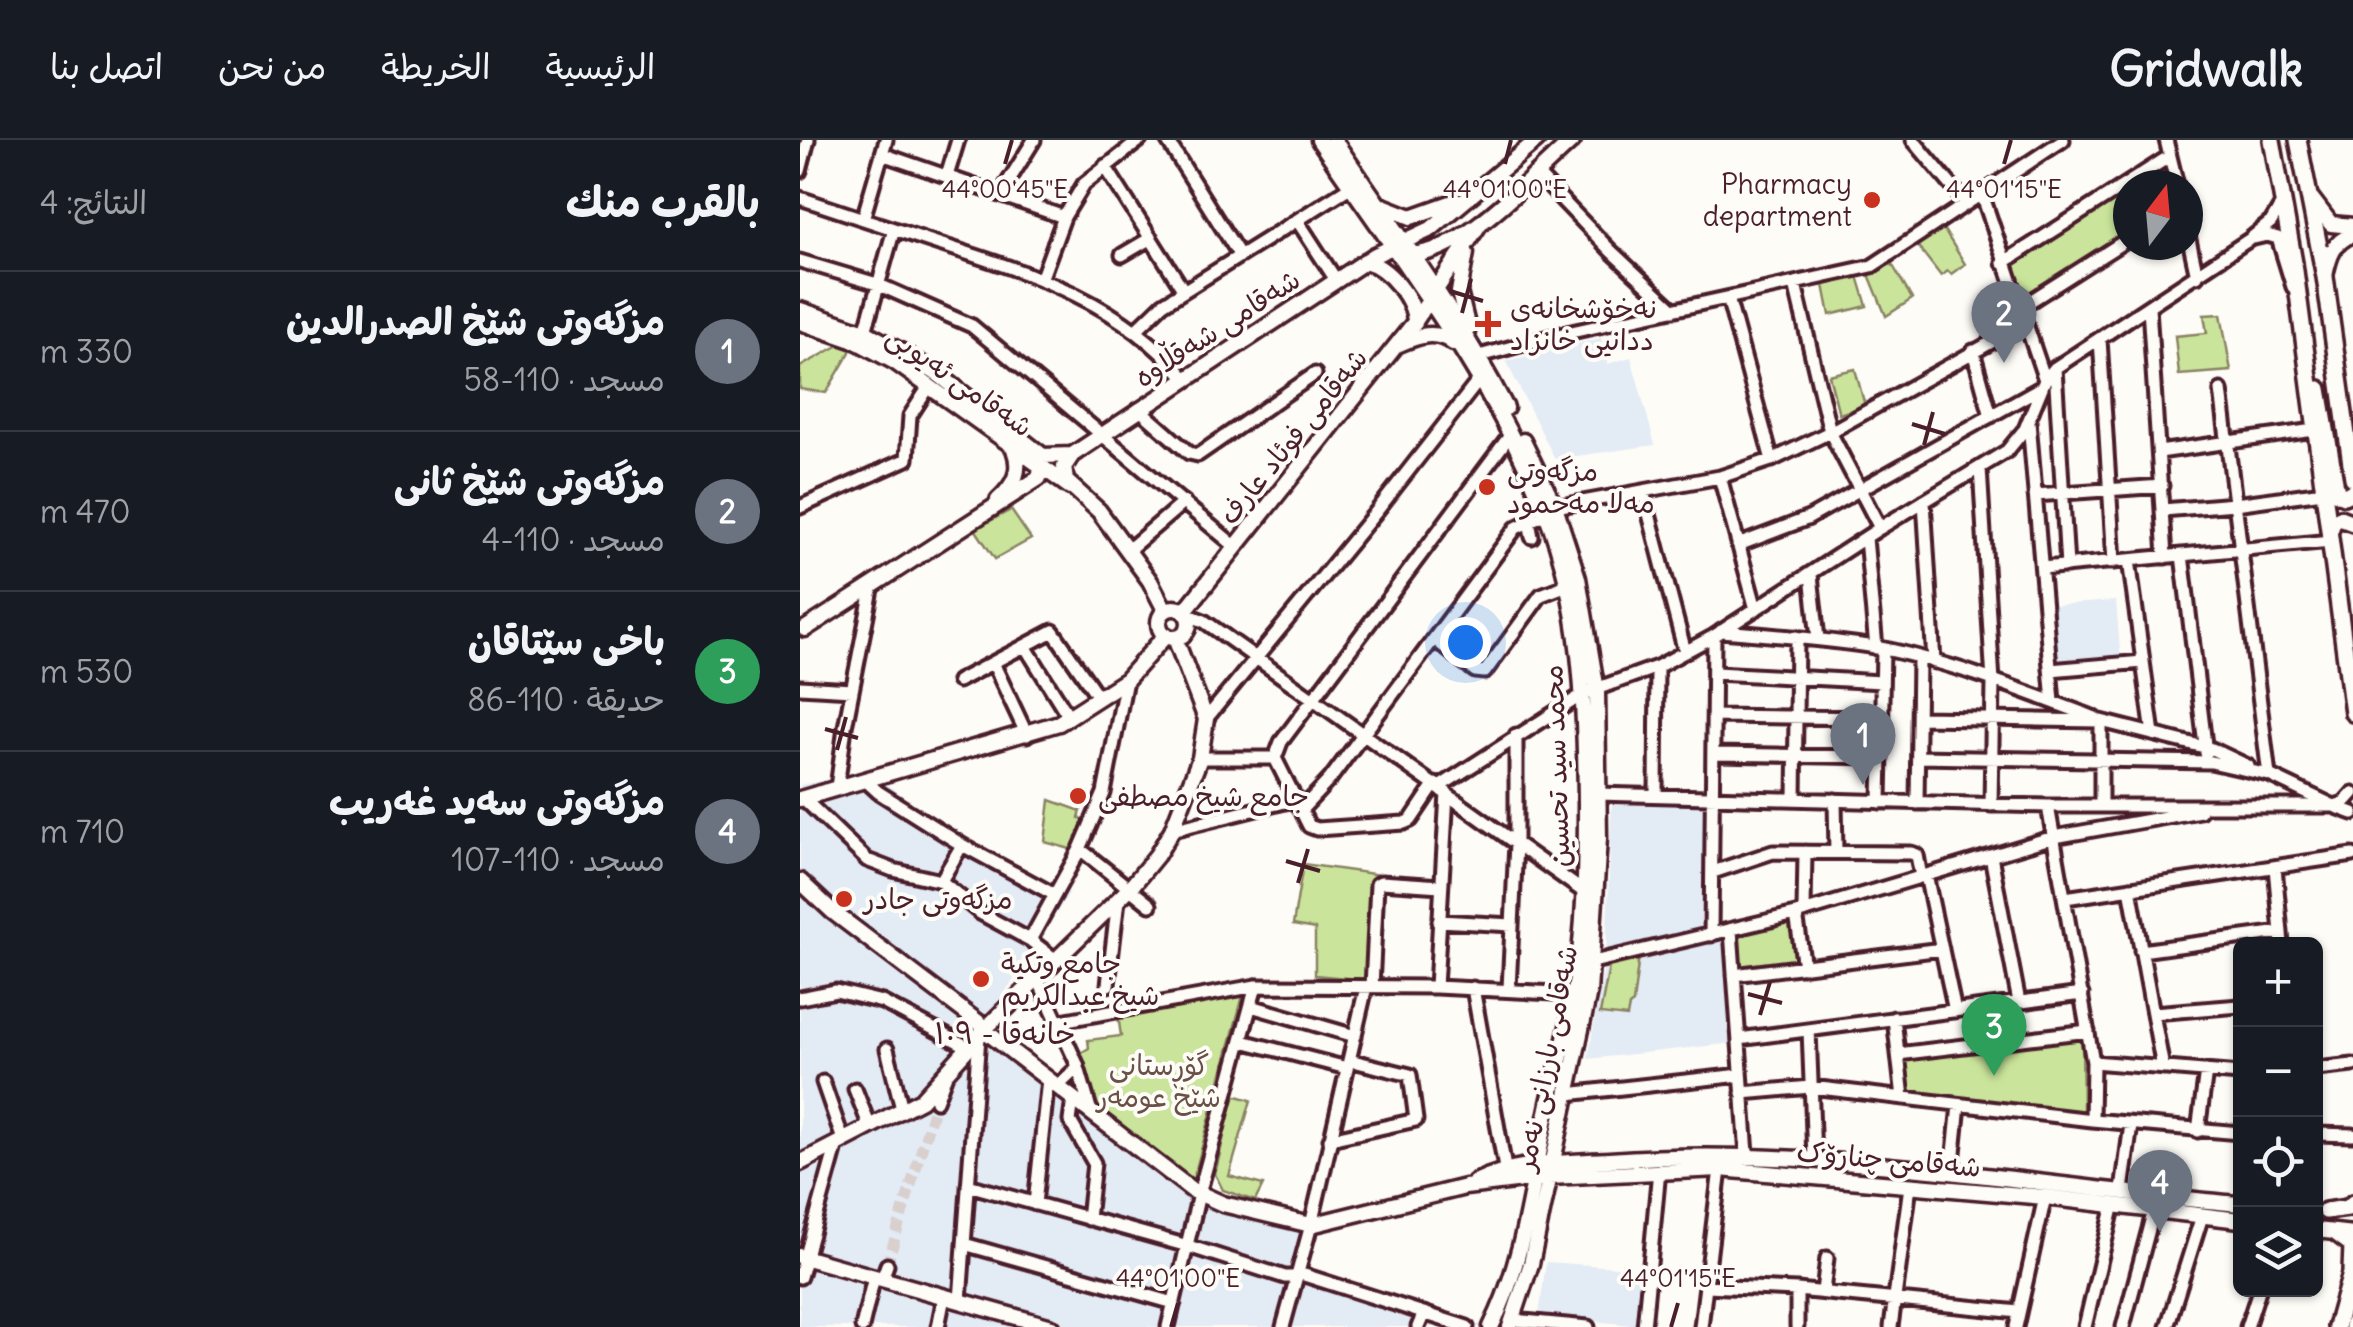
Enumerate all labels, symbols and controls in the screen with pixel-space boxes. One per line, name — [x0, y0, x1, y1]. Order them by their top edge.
text: Gridwalk — [2109, 39, 2303, 99]
text: اتصل بنا — [50, 44, 163, 88]
text: من نحن — [218, 44, 326, 88]
text: الخريطة — [381, 44, 491, 88]
text: الرئيسية — [546, 44, 655, 88]
place label: Pharmacy department — [1703, 166, 1852, 234]
north arrow — [2113, 170, 2203, 260]
text: 44°00'45"E — [942, 173, 1068, 205]
text: 44°01'00"E — [1443, 173, 1567, 205]
text: 44°01'15"E — [1946, 173, 2062, 205]
text: بالقرب منك — [566, 176, 760, 228]
text: النتائج: 4 — [40, 182, 147, 223]
marker: Pharmacy department — [1861, 189, 1883, 211]
street label: شەقامی شەقڵاوە — [1126, 259, 1307, 395]
pin: 2 — [1972, 280, 2036, 363]
place label: نەخۆشخانەی ددانیی خانزاد — [1510, 290, 1657, 358]
text: مزگەوتی شێخ الصدرالدين — [286, 298, 665, 345]
marker: نەخۆشخانەی ددانیی خانزاد — [1475, 311, 1501, 337]
street label: شەقامی ئەیوبی — [880, 317, 1040, 445]
text: 330 m — [40, 331, 133, 372]
text: 1 — [721, 331, 734, 372]
street label: شەقامی فوئاد عارف — [1211, 340, 1375, 532]
text: مسجد · 110-58 — [463, 359, 665, 400]
place label: مزگەوتی مەلا مەحمود — [1507, 453, 1655, 521]
text: مزگەوتی شێخ ثانی — [394, 458, 665, 505]
marker: مزگەوتی مەلا مەحمود — [1476, 476, 1498, 498]
text: 470 m — [40, 491, 131, 532]
text: 2 — [719, 491, 736, 532]
text: مسجد · 110-4 — [482, 519, 665, 560]
your location — [1440, 617, 1491, 668]
text: باخی سێتاقان — [468, 618, 665, 665]
text: 530 m — [40, 651, 133, 692]
text: 3 — [718, 651, 737, 692]
street label: محمد سید تحسین — [1534, 664, 1578, 868]
text: حديقة · 110-86 — [467, 679, 665, 720]
pin: 1 — [1830, 702, 1896, 785]
text: مزگەوتی سەید غەریب — [329, 778, 665, 825]
place label: جامع شيخ مصطفى — [1098, 778, 1309, 816]
marker: جامع شيخ مصطفى — [1067, 785, 1089, 807]
text: 710 m — [40, 811, 125, 852]
text: 4 — [718, 811, 737, 852]
text: مسجد · 110-107 — [451, 839, 665, 880]
place label: مزگەوتی جادر — [862, 881, 1013, 917]
marker: مزگەوتی جادر — [833, 888, 855, 910]
map controls — [2233, 937, 2323, 1297]
button: + — [2233, 937, 2323, 1027]
street label: شەقامی بارزانی نەمر — [1506, 942, 1586, 1176]
place label: جامع وتكية شيخ عبدالكريم — [1001, 945, 1159, 1017]
marker: جامع وتكية شيخ عبدالكريم — [970, 968, 992, 990]
pin: 3 — [1962, 994, 2026, 1076]
district label: خانەقا - ١٠٩ — [935, 1014, 1075, 1052]
button: − — [2233, 1027, 2323, 1117]
park label: گۆڕستانی شێخ عومەر — [1095, 1047, 1221, 1116]
button: locate — [2233, 1117, 2323, 1207]
street label: شەقامی چنارۆک — [1795, 1133, 1983, 1185]
pin: 4 — [2128, 1150, 2192, 1232]
button: layers — [2233, 1207, 2323, 1297]
text: 44°01'00"E — [1116, 1262, 1240, 1294]
text: 44°01'15"E — [1620, 1262, 1736, 1294]

